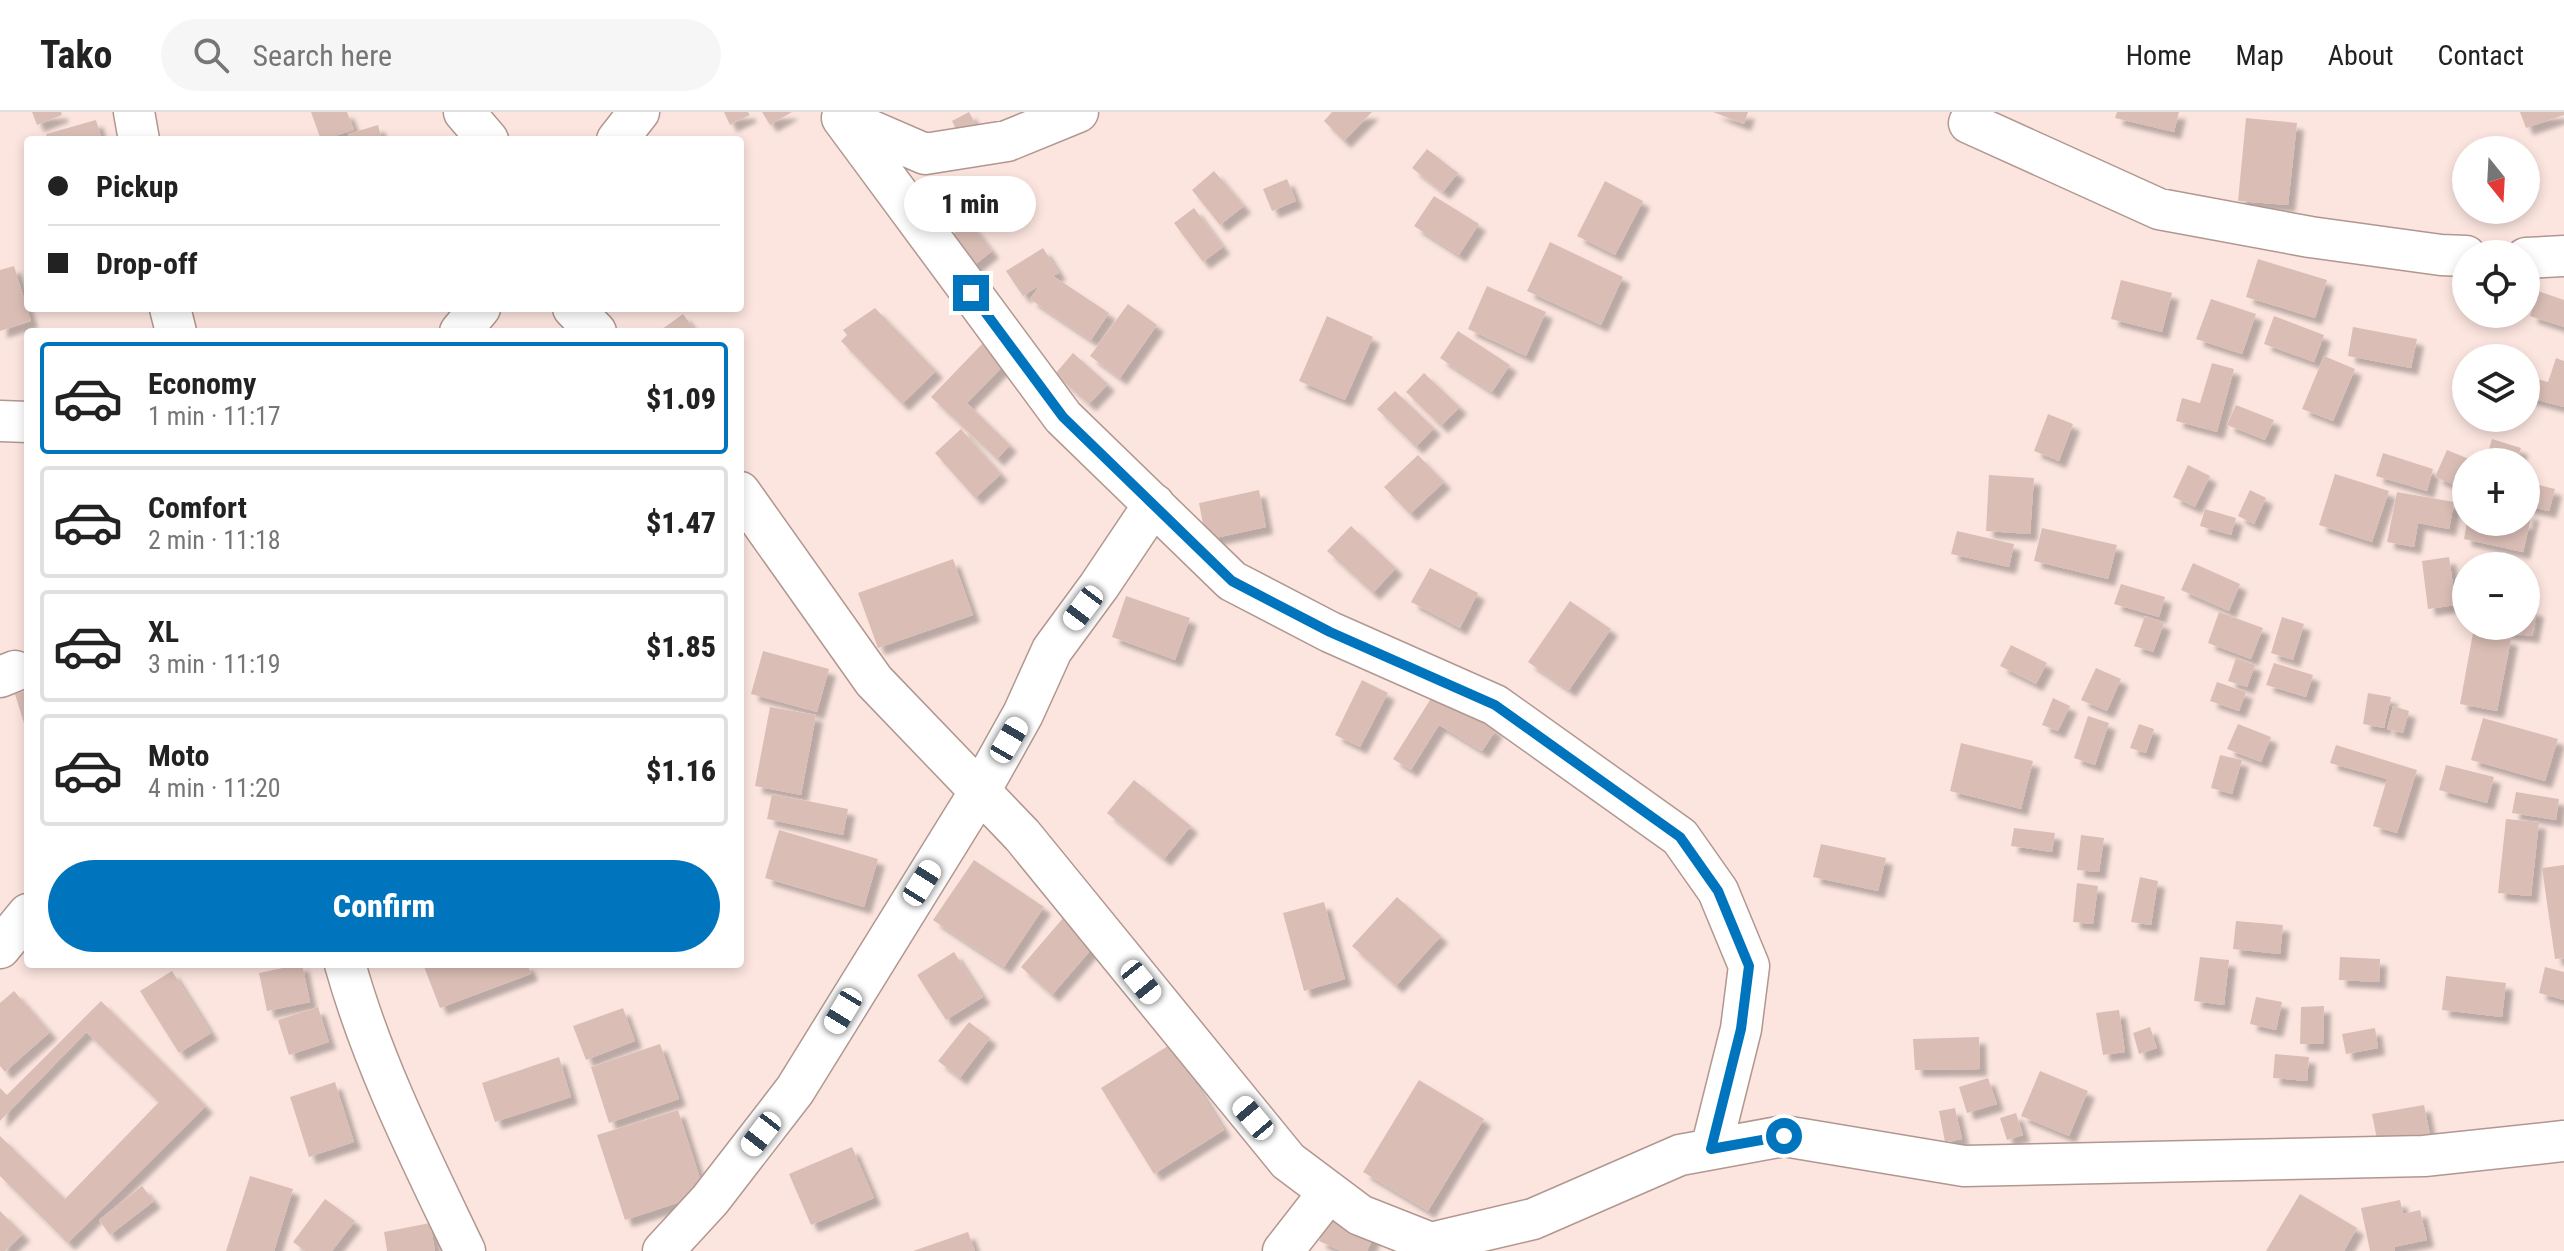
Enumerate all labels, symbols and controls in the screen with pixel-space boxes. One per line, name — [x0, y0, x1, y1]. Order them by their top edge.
search box — [161, 19, 721, 91]
text: Tako — [40, 33, 113, 77]
icon: search — [189, 33, 233, 77]
text: Search here — [253, 38, 392, 73]
text: Home — [2126, 39, 2191, 72]
text: Map — [2235, 39, 2284, 72]
text: About — [2328, 39, 2394, 72]
text: Contact — [2438, 39, 2524, 72]
north arrow — [2452, 136, 2540, 224]
map controls — [2452, 136, 2540, 640]
text: Pickup — [96, 169, 178, 204]
callout: 1 min — [905, 177, 1037, 233]
text: 1 min — [941, 189, 999, 219]
button: locate — [2452, 240, 2540, 328]
text: Drop-off — [96, 246, 198, 281]
route end — [953, 275, 989, 311]
button: layers — [2452, 344, 2540, 432]
icon: car — [52, 362, 124, 434]
text: Economy — [148, 366, 256, 401]
text: $1.09 — [646, 381, 716, 416]
text: 1 min · 11:17 — [148, 401, 281, 431]
button: + — [2452, 448, 2540, 536]
icon: car — [52, 486, 124, 558]
text: Comfort — [148, 490, 247, 525]
text: $1.47 — [646, 505, 716, 540]
text: 2 min · 11:18 — [148, 525, 281, 555]
button: − — [2452, 552, 2540, 640]
car — [1059, 582, 1107, 634]
icon: car — [52, 610, 124, 682]
text: XL — [148, 614, 179, 649]
text: $1.85 — [646, 629, 716, 664]
text: 3 min · 11:19 — [148, 649, 281, 679]
car — [987, 713, 1031, 767]
icon: car — [52, 734, 124, 806]
text: Moto — [148, 738, 209, 773]
text: $1.16 — [646, 753, 716, 788]
text: 4 min · 11:20 — [148, 773, 281, 803]
car — [899, 856, 945, 910]
button: Confirm — [48, 860, 720, 952]
car — [1117, 956, 1165, 1008]
car — [820, 984, 866, 1038]
car — [1228, 1092, 1278, 1144]
car — [737, 1108, 785, 1160]
route start — [1766, 1118, 1802, 1154]

